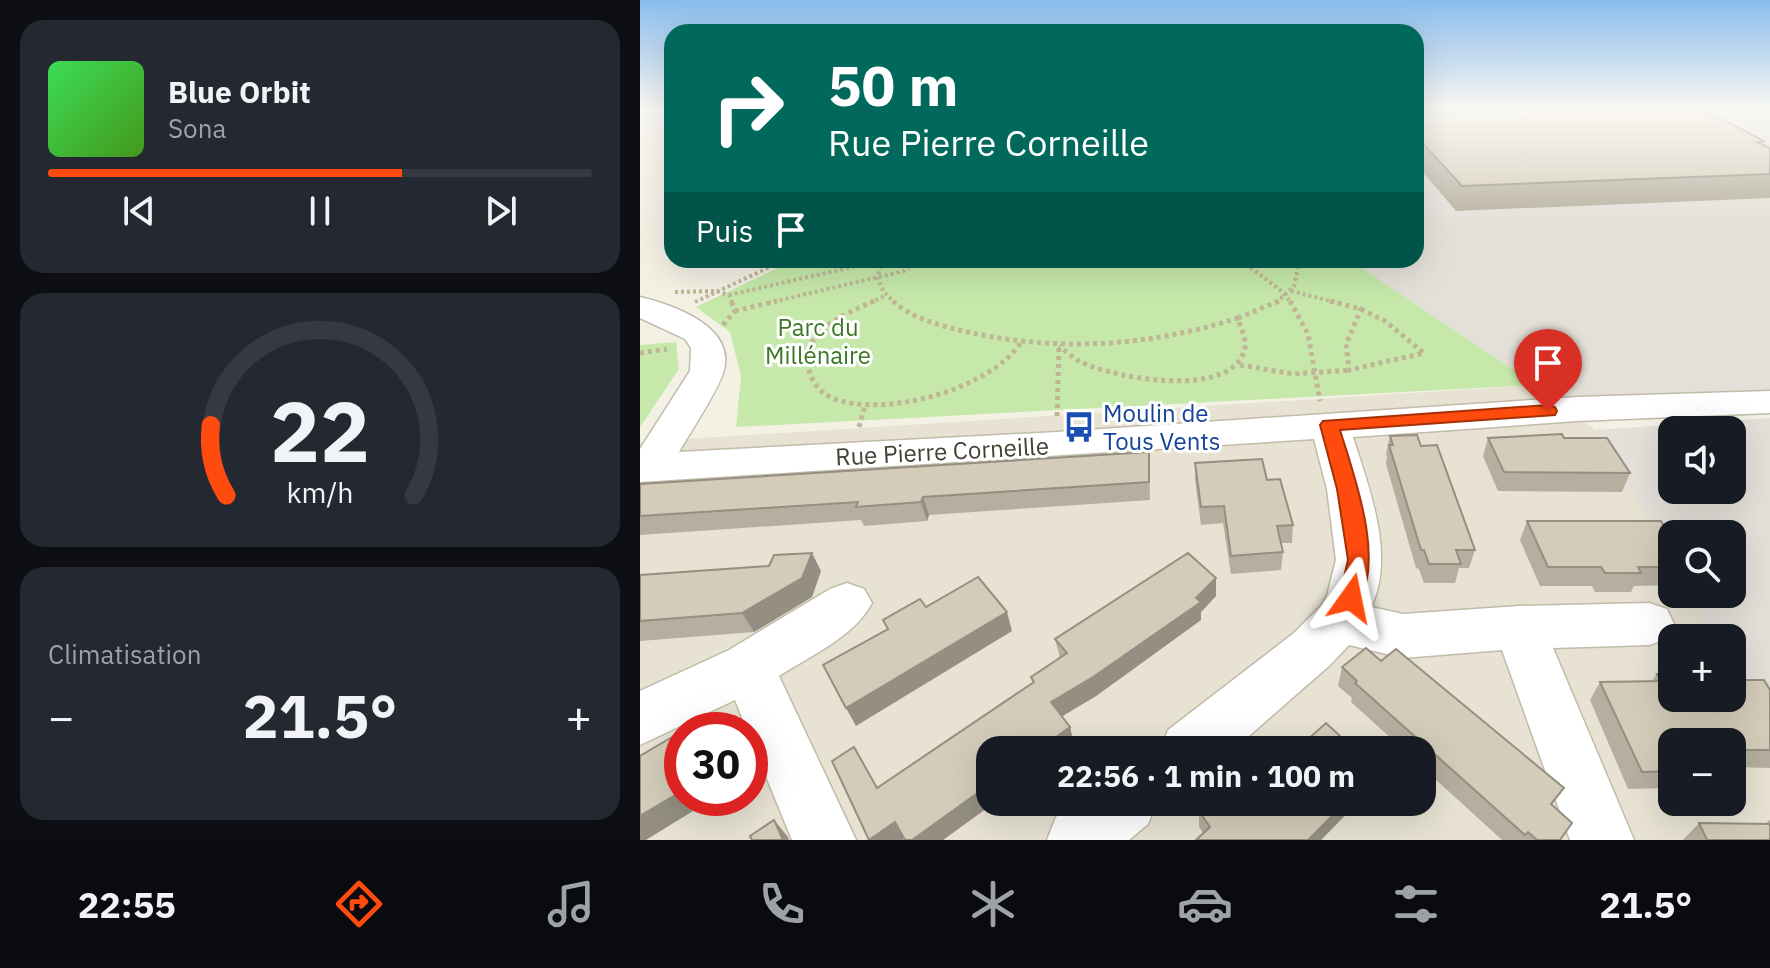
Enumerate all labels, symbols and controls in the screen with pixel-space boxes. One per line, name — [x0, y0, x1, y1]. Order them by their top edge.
text: 50 m — [828, 49, 958, 121]
icon: right — [696, 56, 800, 160]
text: Blue Orbit — [168, 72, 311, 111]
text: Sona — [168, 111, 226, 145]
text: Rue Pierre Corneille — [828, 119, 1149, 166]
icon: previous — [117, 189, 161, 233]
icon: pause — [298, 189, 342, 233]
icon: next — [479, 189, 523, 233]
icon: arrive — [769, 208, 813, 252]
text: Puis — [696, 211, 753, 250]
park label: Parc du Millénaire — [765, 311, 871, 371]
pin — [1514, 329, 1582, 411]
icon: arrive — [1526, 341, 1570, 385]
text: 22 — [270, 377, 370, 485]
place label: Moulin de Tous Vents — [1103, 397, 1220, 457]
bus stop icon: Moulin de Tous Vents — [1062, 410, 1096, 444]
map controls — [1658, 416, 1746, 816]
button: sound — [1658, 416, 1746, 504]
street label: Rue Pierre Corneille — [834, 429, 1050, 473]
text: km/h — [286, 474, 354, 511]
button: search — [1658, 520, 1746, 608]
position arrow — [1309, 556, 1393, 640]
button: + — [1658, 624, 1746, 712]
text: Climatisation — [48, 637, 201, 671]
text: 21.5° — [243, 676, 397, 755]
text: − — [48, 688, 74, 745]
text: + — [566, 688, 592, 745]
speed limit sign: 30 — [664, 712, 768, 816]
button: − — [1658, 728, 1746, 816]
text: 22:56 · 1 min · 100 m — [1057, 756, 1355, 795]
icon: directions — [331, 876, 387, 932]
icon: music — [543, 876, 599, 932]
icon: phone — [754, 876, 810, 932]
icon: climate — [965, 876, 1021, 932]
icon: car — [1177, 876, 1233, 932]
icon: filters — [1388, 876, 1444, 932]
text: 22:55 — [78, 881, 176, 928]
text: 21.5° — [1599, 881, 1692, 928]

